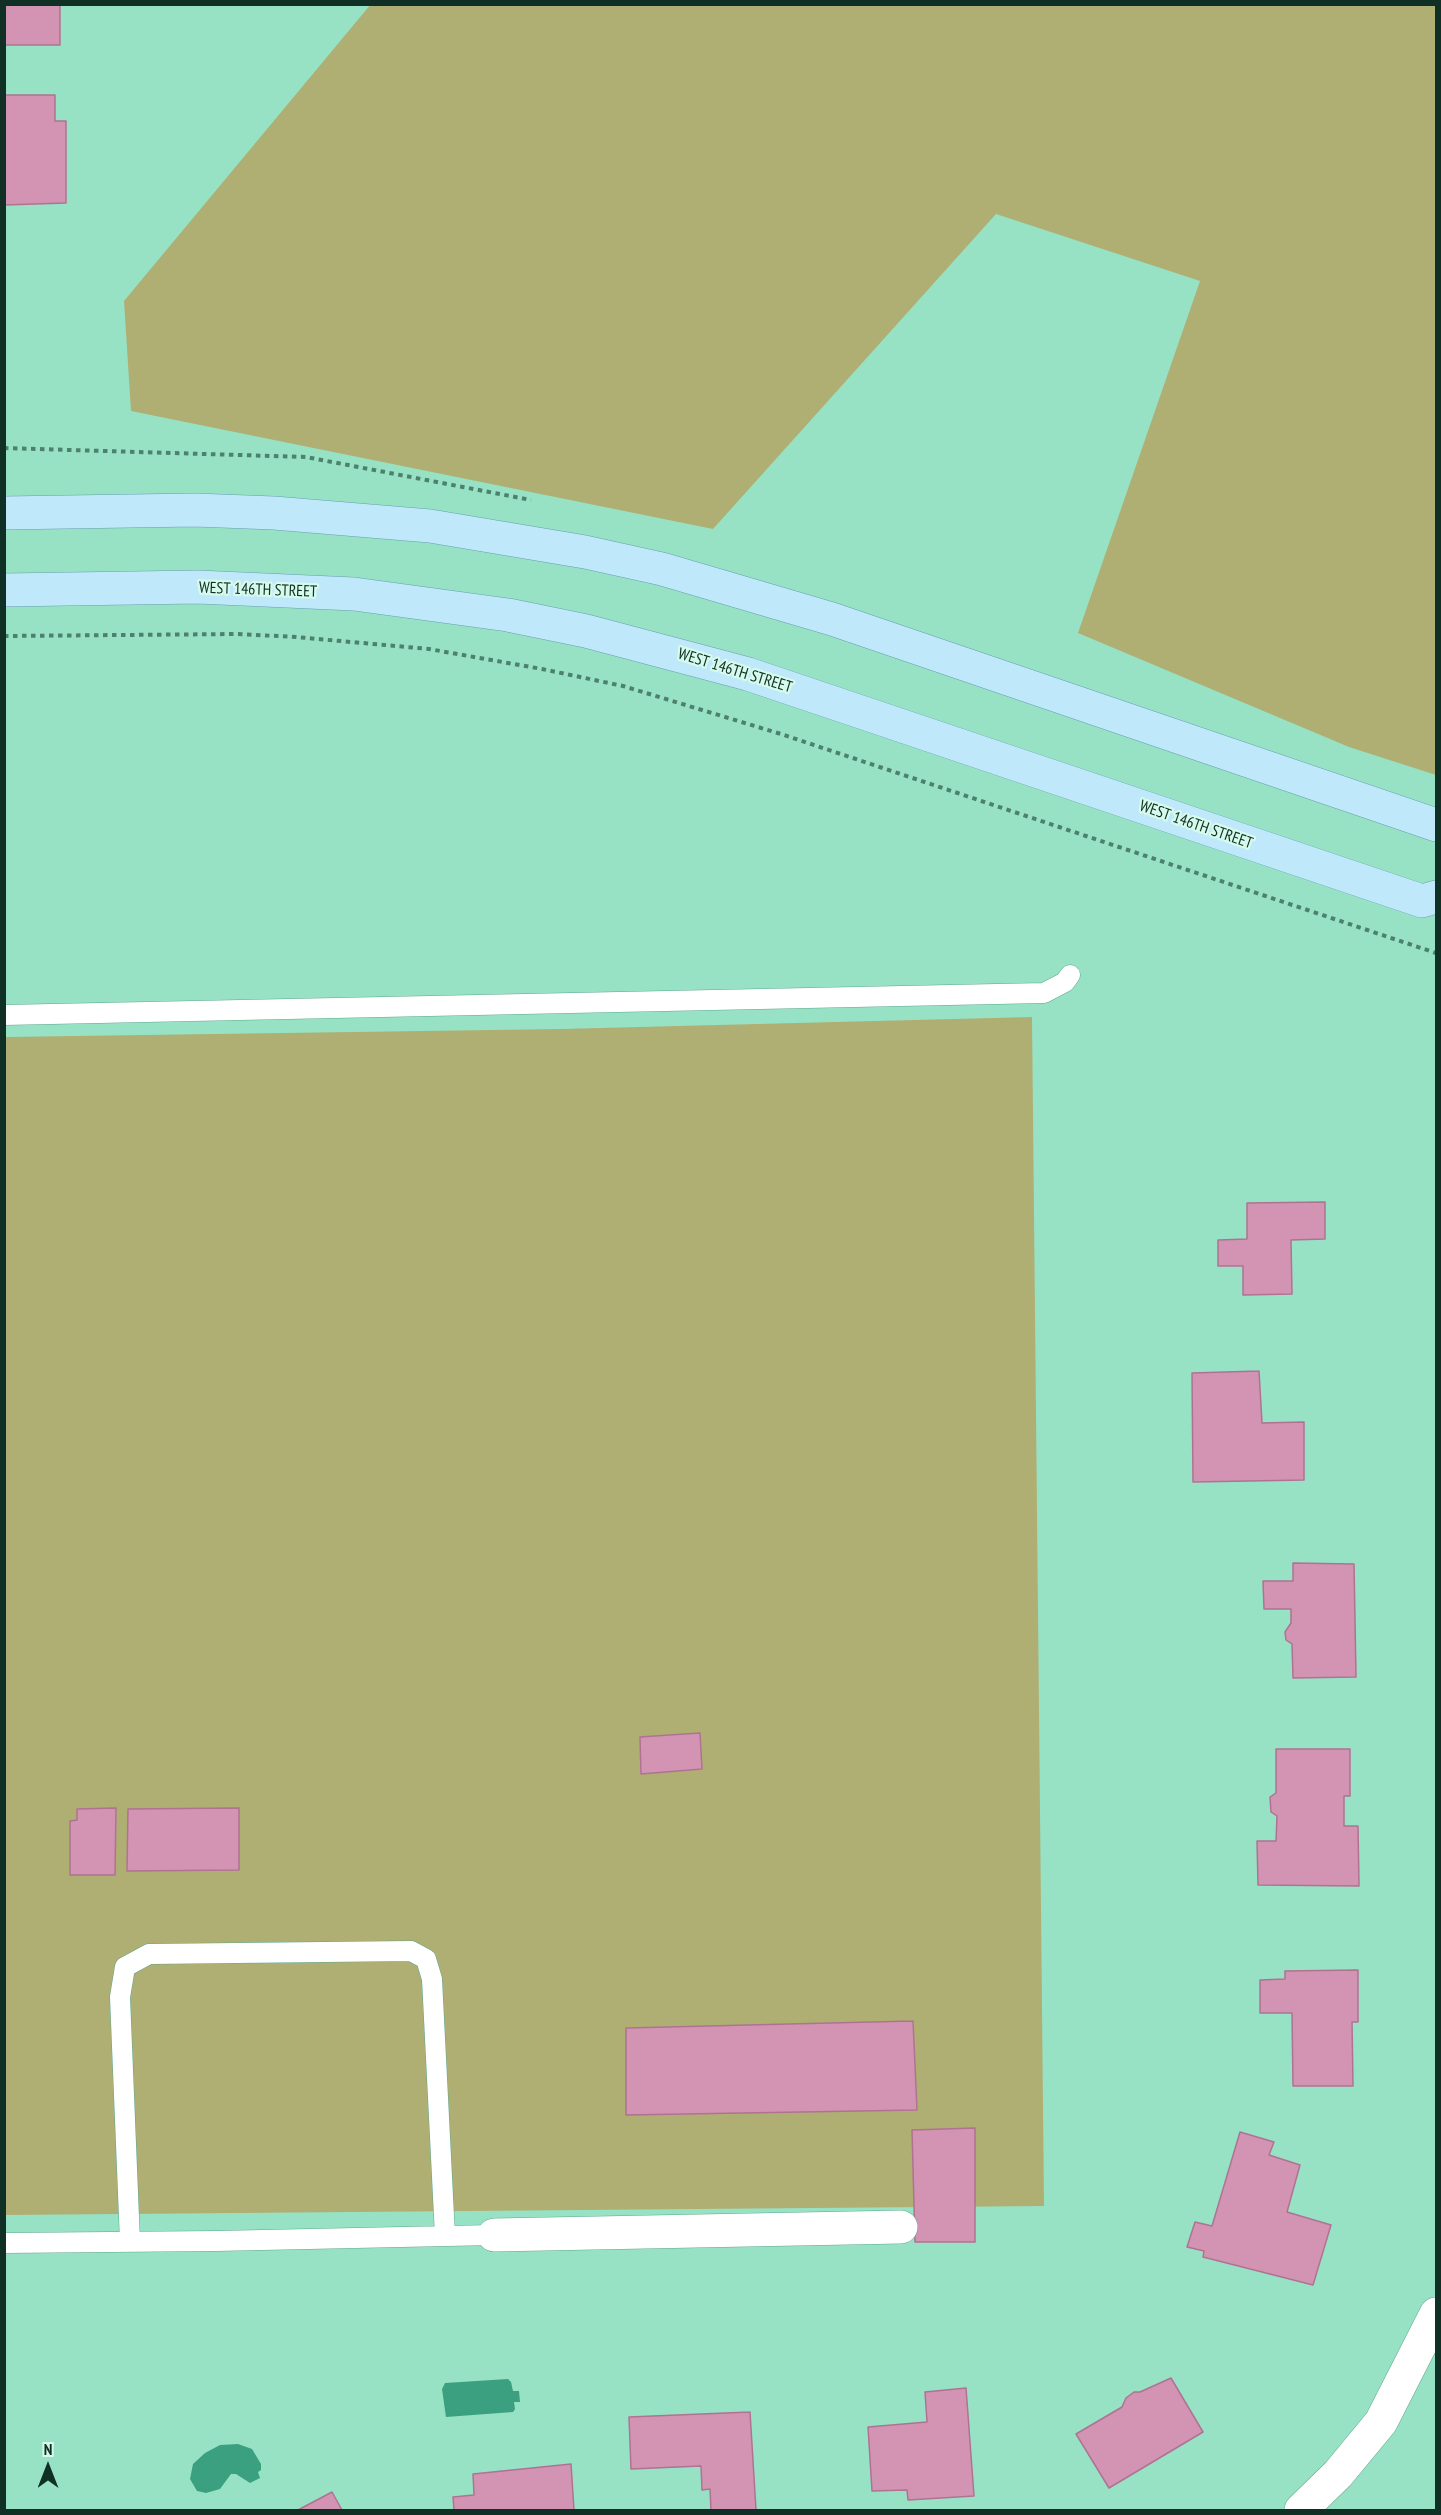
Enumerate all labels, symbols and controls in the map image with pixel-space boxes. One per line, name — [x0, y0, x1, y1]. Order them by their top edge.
street label: WEST 146TH STREET — [199, 578, 317, 602]
street label: WEST 146TH STREET — [676, 645, 794, 697]
street label: WEST 146TH STREET — [1137, 797, 1255, 853]
north arrow — [18, 2437, 78, 2497]
text: N — [44, 2439, 52, 2459]

